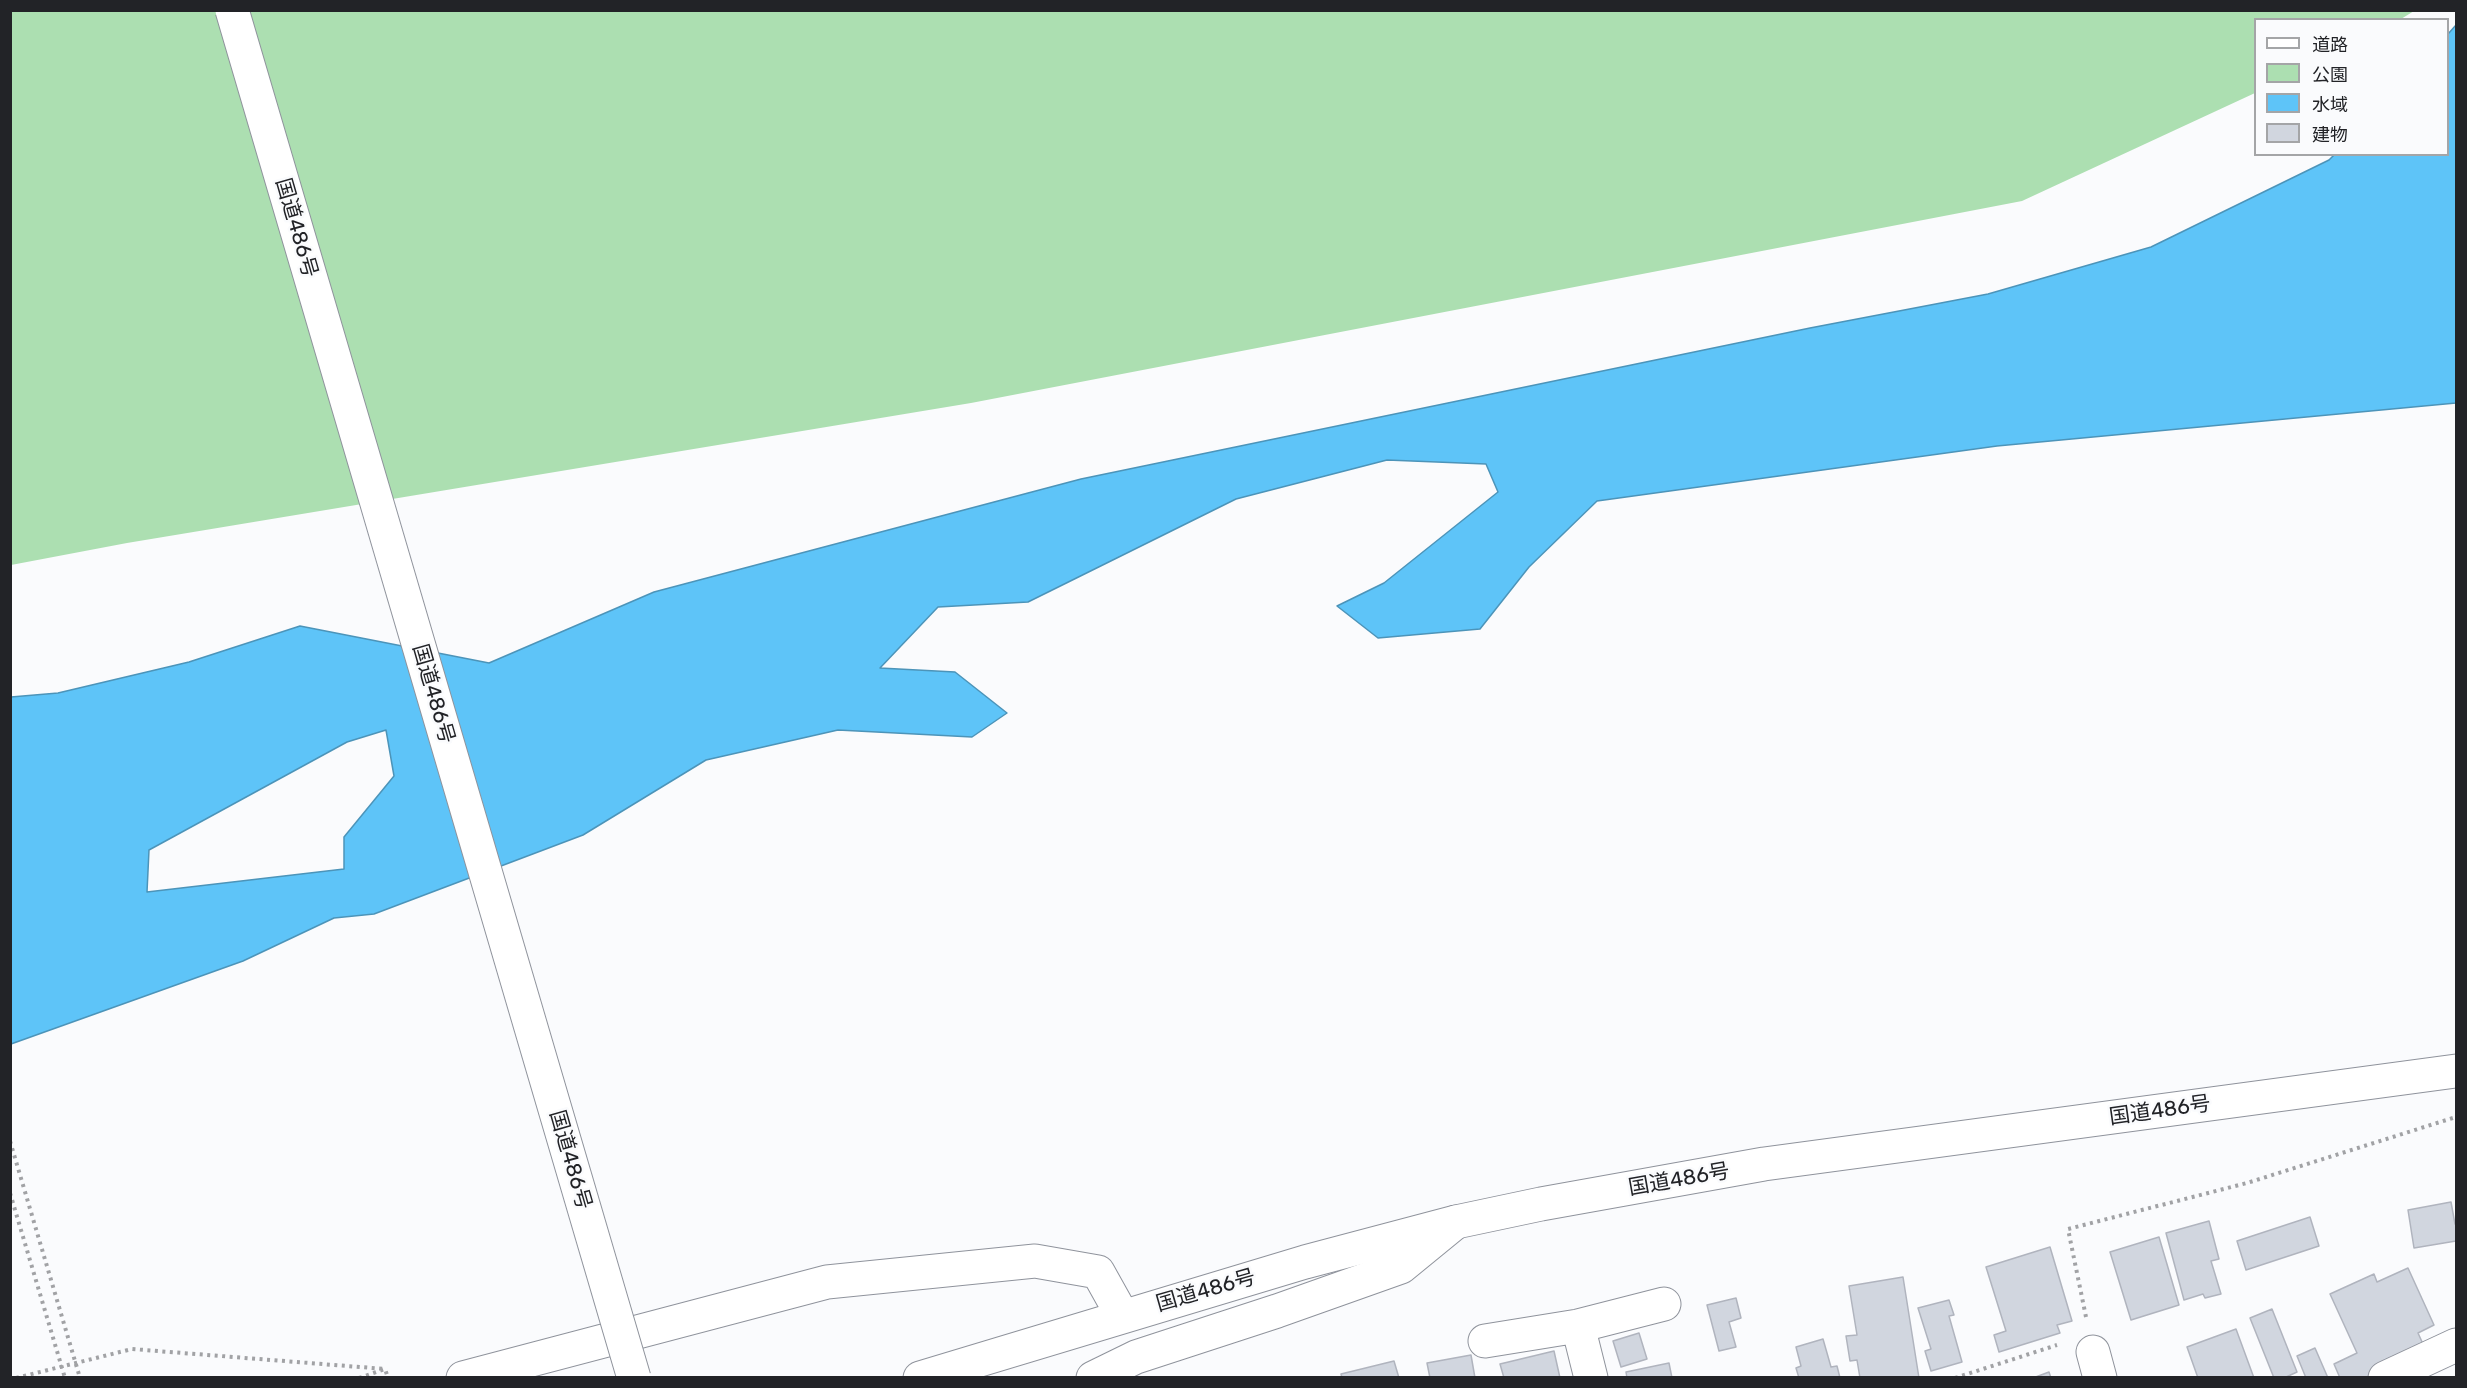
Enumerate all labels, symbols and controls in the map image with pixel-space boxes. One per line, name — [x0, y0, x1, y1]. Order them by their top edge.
legend — [2254, 18, 2449, 156]
text: 道路 — [2312, 34, 2348, 56]
text: 公園 — [2312, 64, 2348, 86]
text: 水域 — [2312, 94, 2348, 116]
text: 建物 — [2312, 124, 2348, 146]
street label: 国道486号 — [270, 175, 322, 281]
street label: 国道486号 — [407, 641, 459, 747]
street label: 国道486号 — [2108, 1091, 2212, 1131]
street label: 国道486号 — [544, 1107, 596, 1213]
street label: 国道486号 — [1627, 1159, 1731, 1201]
street label: 国道486号 — [1153, 1265, 1259, 1317]

